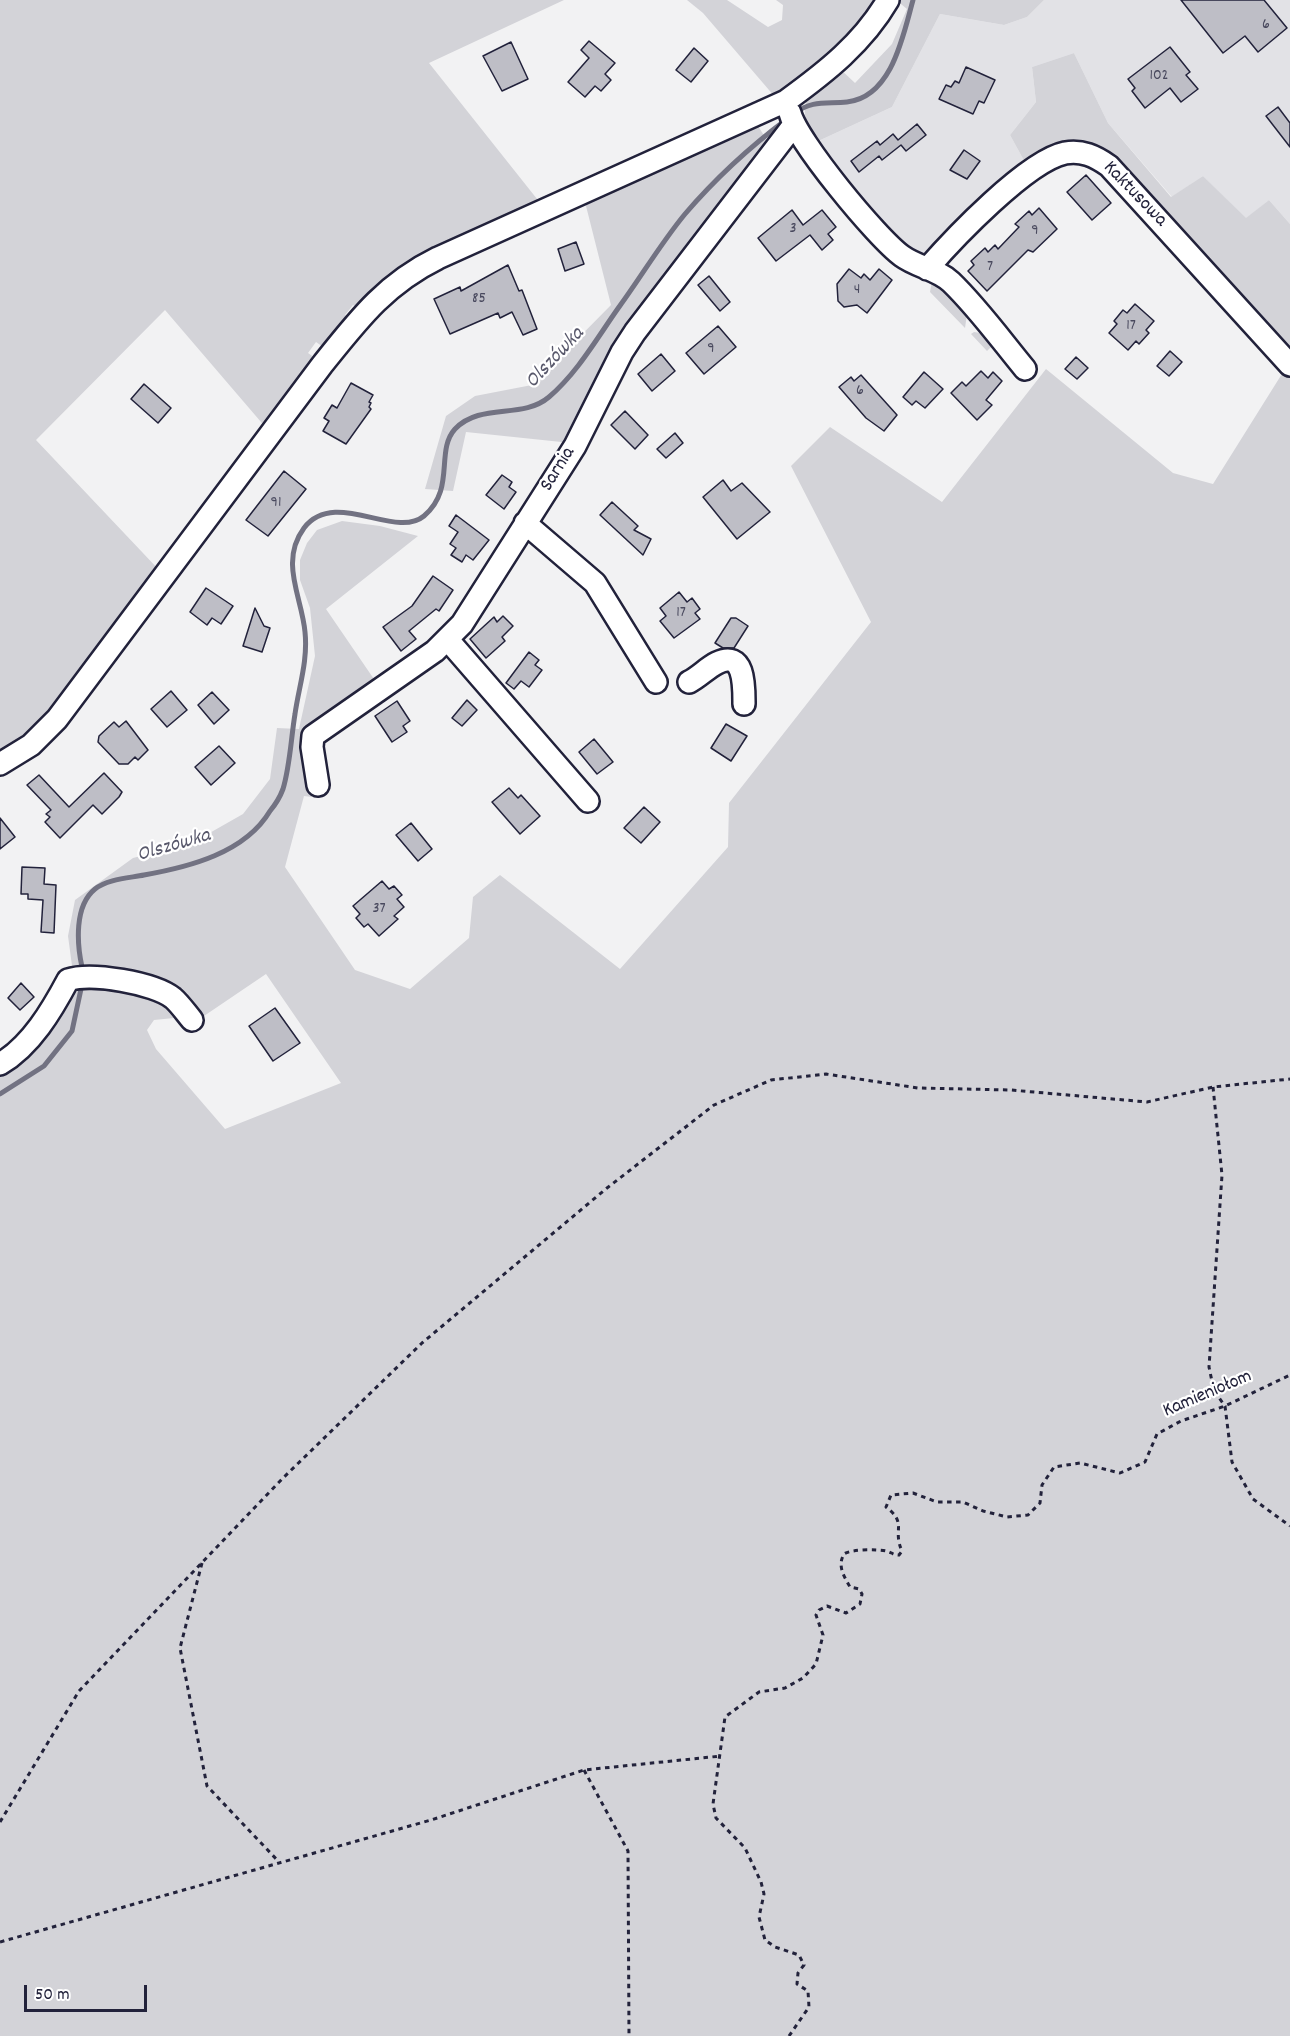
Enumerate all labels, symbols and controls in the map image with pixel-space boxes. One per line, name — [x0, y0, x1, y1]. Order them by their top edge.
house number: 6 — [1262, 16, 1270, 36]
house number: 102 — [1149, 67, 1169, 87]
street label: Kaktusowa — [1097, 157, 1171, 233]
house number: 3 — [789, 220, 797, 240]
house number: 9 — [1031, 222, 1039, 242]
house number: 7 — [987, 258, 993, 278]
house number: 4 — [854, 281, 860, 301]
house number: 85 — [472, 290, 486, 310]
house number: 17 — [1126, 317, 1136, 337]
water label: Olszówka — [521, 323, 591, 395]
house number: 9 — [707, 340, 715, 360]
house number: 6 — [856, 382, 864, 402]
street label: Sarnia — [536, 443, 582, 497]
house number: 91 — [271, 494, 281, 514]
house number: 17 — [676, 604, 686, 624]
water label: Olszówka — [134, 825, 214, 869]
house number: 37 — [372, 900, 386, 920]
street label: Kamieniołom — [1160, 1366, 1256, 1424]
scale bar — [27, 1973, 150, 2011]
text: 50 m — [35, 1983, 70, 2008]

